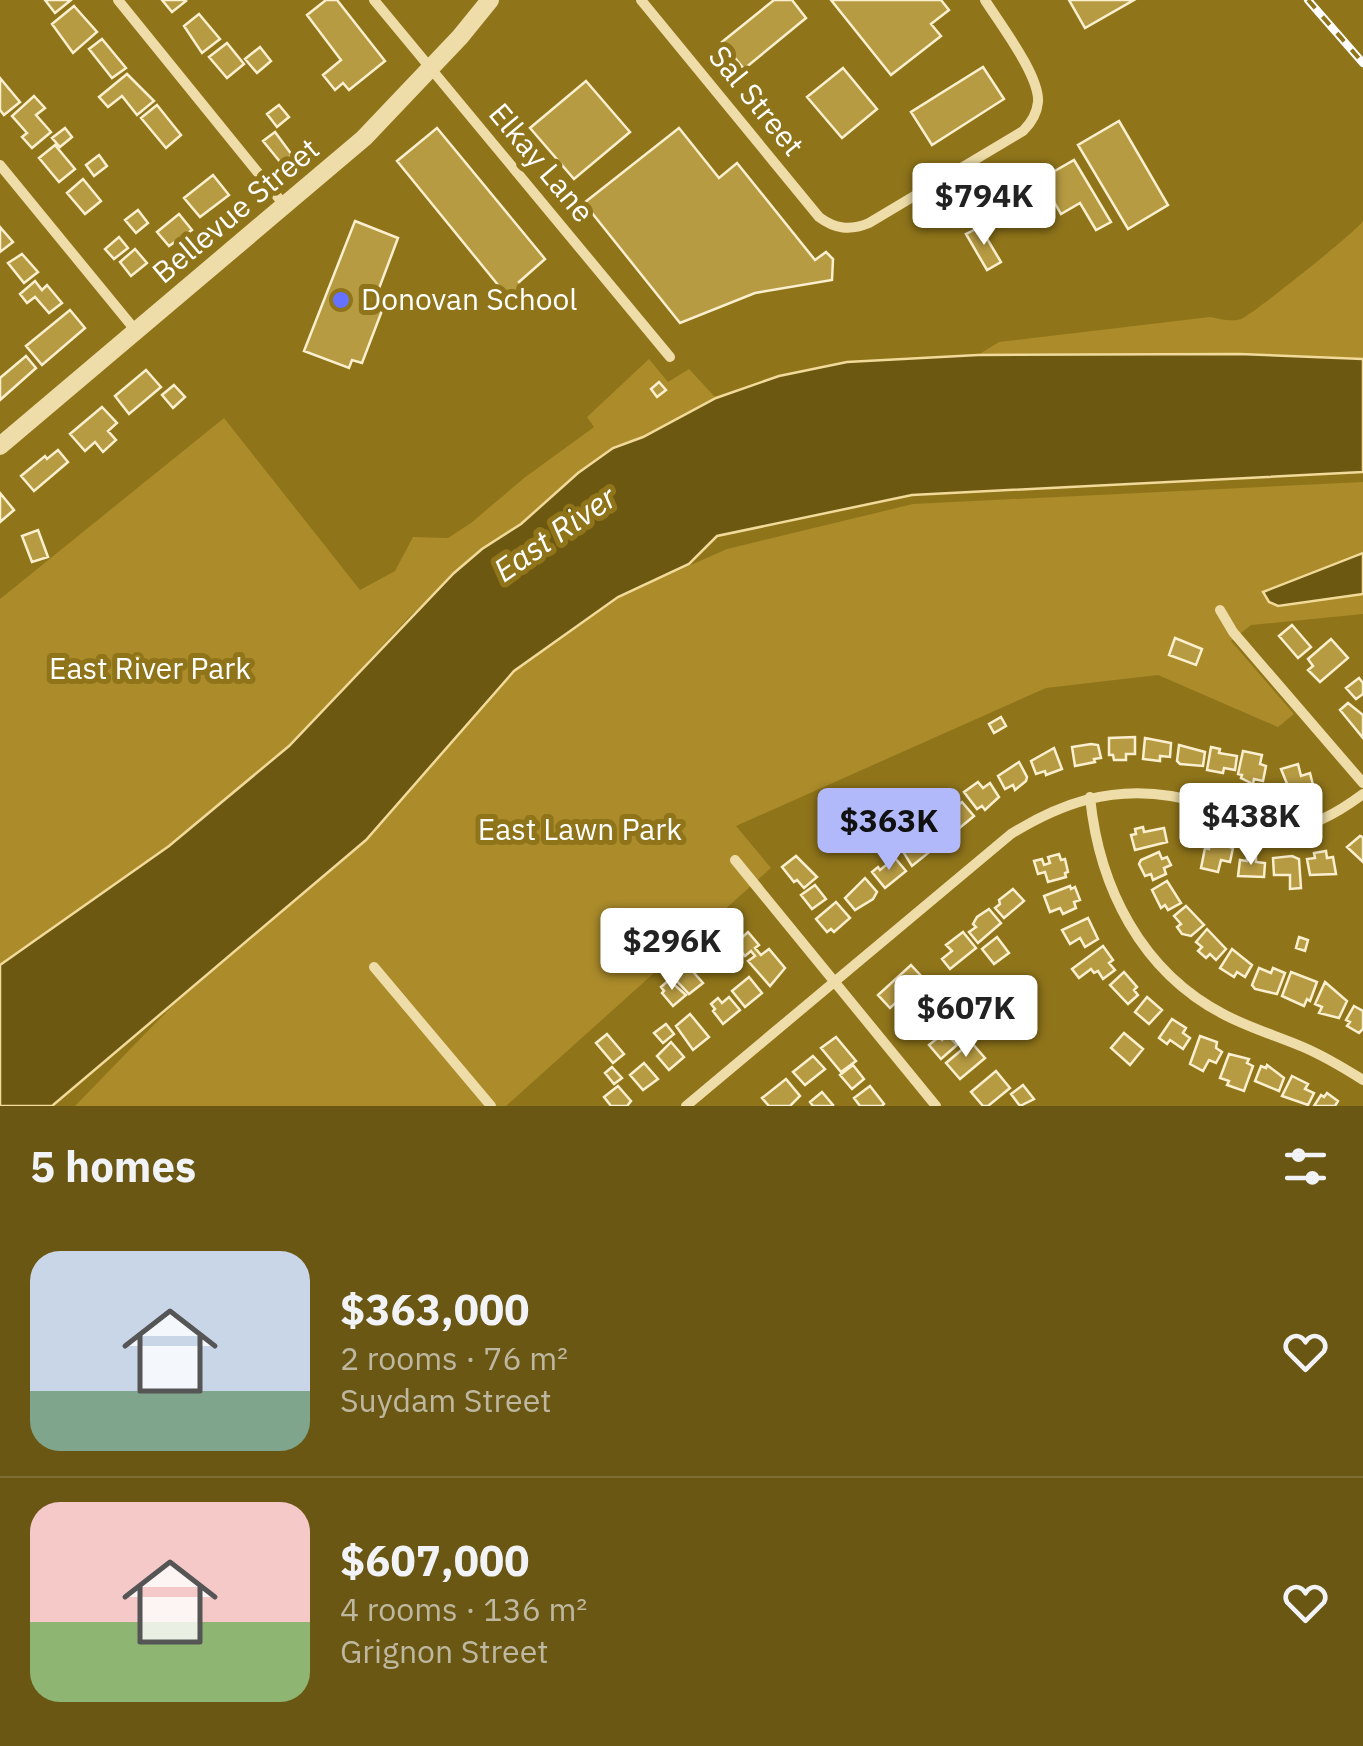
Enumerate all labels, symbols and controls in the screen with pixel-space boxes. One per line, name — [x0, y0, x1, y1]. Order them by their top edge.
street label: Sal Street — [701, 37, 814, 163]
street label: Elkay Lane — [481, 94, 603, 230]
street label: Bellevue Street — [144, 129, 327, 291]
pin: $794K — [914, 163, 1054, 248]
text: $794K — [934, 174, 1034, 216]
place label: Donovan School — [361, 279, 577, 318]
marker: Donovan School — [330, 289, 352, 311]
water label: East River — [485, 475, 625, 591]
park label: East River Park — [49, 648, 251, 687]
pin: $438K — [1181, 783, 1321, 868]
pin: $363K — [819, 788, 959, 873]
text: $438K — [1201, 794, 1301, 836]
text: $363K — [839, 799, 939, 841]
park label: East Lawn Park — [478, 809, 682, 848]
pin: $296K — [602, 908, 742, 993]
text: $296K — [622, 919, 722, 961]
pin: $607K — [896, 975, 1036, 1060]
text: $607K — [916, 986, 1016, 1028]
text: 5 homes — [30, 1139, 196, 1194]
icon: filters — [1278, 1139, 1333, 1194]
text: $363,000 — [340, 1282, 529, 1337]
icon: home — [110, 1291, 230, 1411]
icon: heart — [1278, 1324, 1333, 1379]
text: 2 rooms · 76 m² — [340, 1337, 568, 1379]
text: Suydam Street — [340, 1379, 552, 1421]
text: $607,000 — [340, 1533, 529, 1588]
icon: home — [110, 1542, 230, 1662]
icon: heart — [1278, 1575, 1333, 1630]
text: 4 rooms · 136 m² — [340, 1588, 587, 1630]
text: Grignon Street — [340, 1630, 548, 1672]

